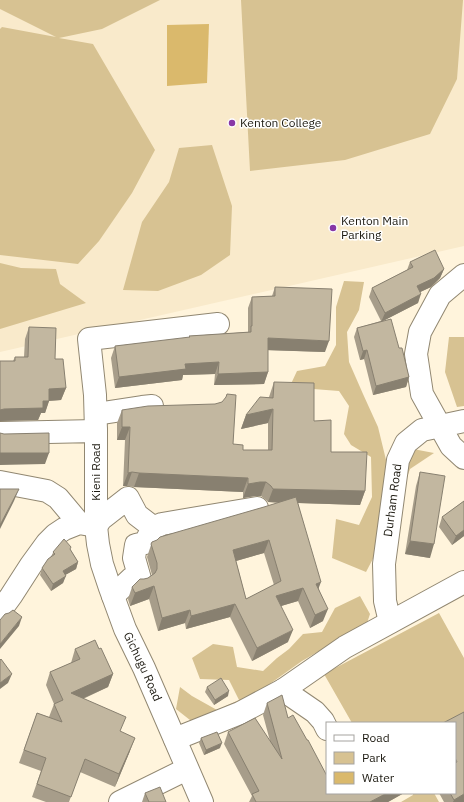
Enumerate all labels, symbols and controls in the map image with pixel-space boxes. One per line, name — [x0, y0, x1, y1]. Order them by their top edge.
place label: Kenton College — [240, 115, 322, 130]
marker: Kenton College — [227, 118, 237, 128]
place label: Kenton Main Parking — [341, 213, 408, 242]
marker: Kenton Main Parking — [328, 223, 338, 233]
street label: Kieni Road — [88, 443, 103, 501]
street label: Durham Road — [380, 463, 404, 538]
street label: Gichugu Road — [121, 629, 165, 703]
legend — [326, 722, 456, 794]
text: Road — [362, 730, 390, 745]
text: Park — [362, 750, 387, 765]
text: Water — [362, 770, 395, 785]

